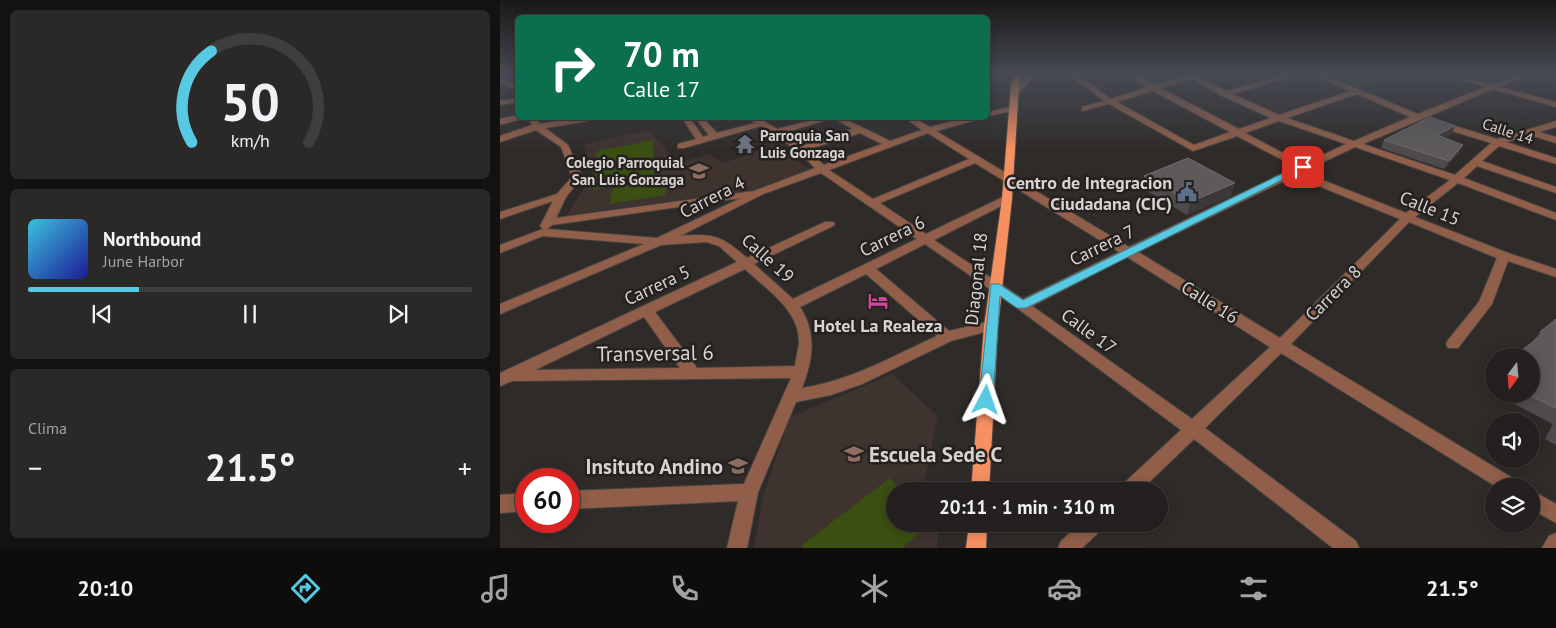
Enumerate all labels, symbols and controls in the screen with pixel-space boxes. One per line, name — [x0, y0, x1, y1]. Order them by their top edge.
text: 70 m — [623, 31, 700, 77]
icon: right — [540, 35, 605, 100]
text: 50 — [221, 68, 279, 135]
text: Calle 17 — [623, 75, 700, 103]
street label: Calle 14 — [1480, 114, 1536, 148]
place label: Parroquia San Luis Gonzaga — [760, 126, 849, 162]
text: km/h — [230, 129, 270, 152]
temple icon: Parroquia San Luis Gonzaga — [734, 133, 756, 155]
pin — [1282, 146, 1324, 188]
place label: Colegio Parroquial San Luis Gonzaga — [566, 153, 685, 189]
icon: arrive — [1289, 153, 1317, 181]
school or university icon: Colegio Parroquial San Luis Gonzaga — [688, 160, 710, 182]
street label: Carrera 4 — [676, 171, 749, 223]
place label: Centro de Integracion Ciudadana (CIC) — [1006, 171, 1172, 215]
public building icon: Centro de Integracion Ciudadana (CIC) — [1176, 181, 1198, 203]
street label: Calle 15 — [1396, 186, 1464, 230]
street label: Carrera 6 — [856, 210, 928, 262]
street label: Carrera 7 — [1066, 219, 1138, 271]
text: Northbound — [103, 227, 201, 251]
street label: Calle 19 — [737, 228, 799, 288]
street label: Diagonal 18 — [960, 231, 992, 327]
text: June Harbor — [103, 251, 184, 271]
street label: Carrera 5 — [620, 260, 694, 310]
street label: Carrera 8 — [1300, 260, 1366, 326]
street label: Calle 16 — [1177, 276, 1243, 328]
hotel icon: Hotel La Realeza — [867, 290, 889, 312]
icon: previous — [88, 300, 116, 328]
icon: pause — [236, 300, 264, 328]
icon: next — [384, 300, 412, 328]
street label: Calle 17 — [1057, 303, 1121, 359]
place label: Hotel La Realeza — [814, 314, 942, 337]
street label: Transversal 6 — [596, 338, 714, 368]
north arrow — [1485, 348, 1540, 402]
map controls — [1485, 348, 1540, 533]
position arrow — [959, 373, 1011, 425]
button: sound — [1485, 413, 1540, 468]
text: Clima — [28, 418, 67, 438]
place label: Escuela Sede C — [869, 441, 1003, 468]
text: 21.5° — [205, 442, 295, 491]
school or university icon: Escuela Sede C — [843, 443, 865, 465]
text: − — [28, 449, 42, 486]
text: + — [458, 449, 472, 486]
place label: Insituto Andino — [586, 453, 723, 480]
school or university icon: Insituto Andino — [727, 455, 749, 477]
speed limit sign: 60 — [515, 468, 580, 533]
button: layers — [1485, 478, 1540, 533]
text: 20:11 · 1 min · 310 m — [939, 495, 1115, 519]
icon: directions — [288, 571, 323, 606]
icon: music — [478, 571, 513, 606]
icon: phone — [667, 571, 702, 606]
icon: climate — [857, 571, 892, 606]
icon: car — [1047, 571, 1082, 606]
icon: filters — [1236, 571, 1271, 606]
text: 20:10 — [77, 574, 133, 602]
text: 21.5° — [1426, 574, 1479, 602]

